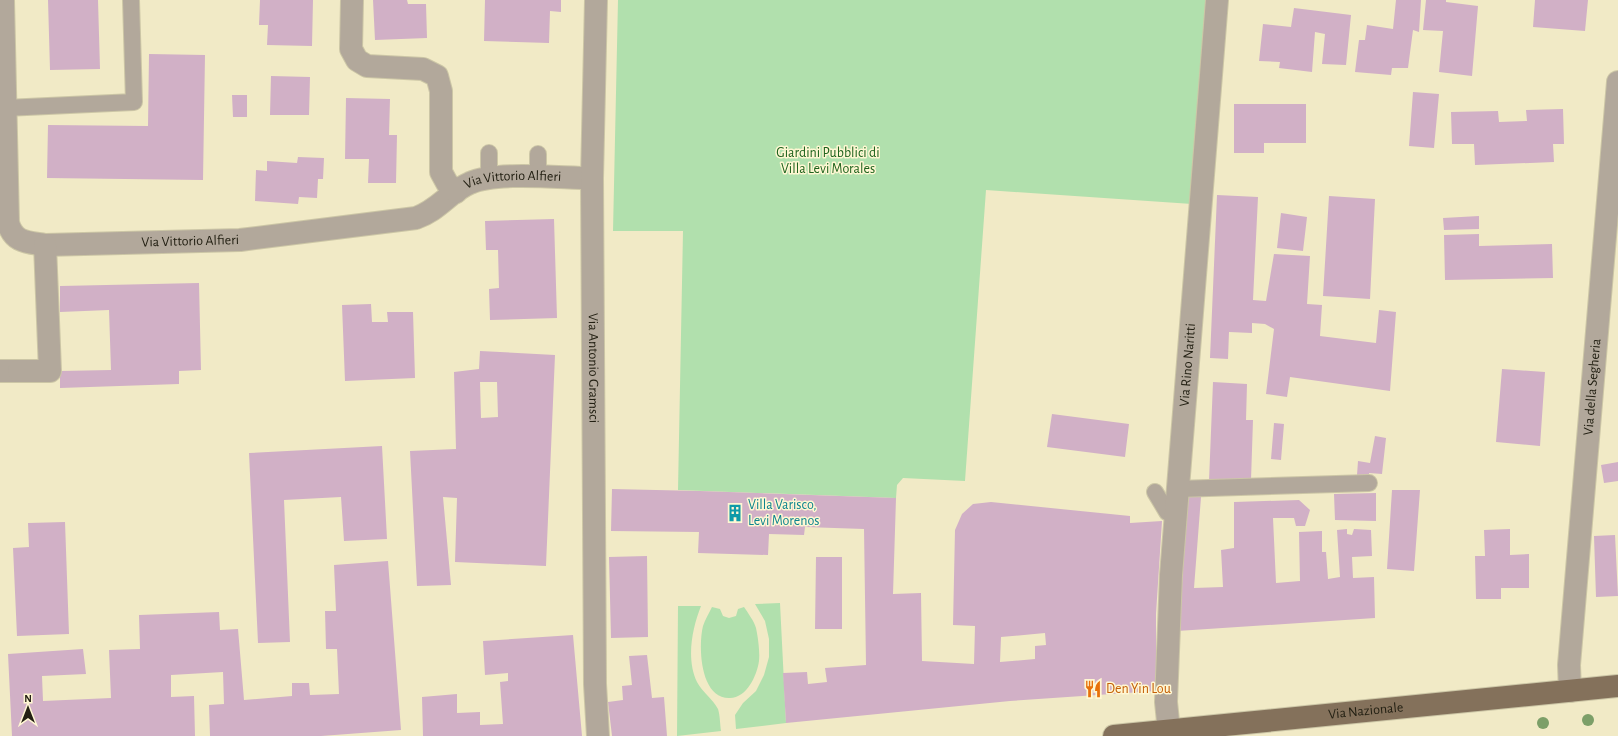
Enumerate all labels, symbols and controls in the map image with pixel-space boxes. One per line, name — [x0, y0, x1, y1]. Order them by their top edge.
park label: Giardini Pubblici di Villa Levi Morales — [776, 146, 880, 176]
street label: Via Vittorio Alfieri — [462, 169, 562, 192]
street label: Via Vittorio Alfieri — [141, 233, 239, 250]
street label: Via Antonio Gramsci — [586, 313, 600, 423]
street label: Via Rino Naritti — [1177, 323, 1198, 407]
street label: Via della Segheria — [1581, 337, 1603, 436]
place label: Villa Varisco, Levi Morenos — [748, 498, 819, 528]
building icon: Villa Varisco, Levi Morenos — [725, 503, 745, 523]
restaurant icon: Den Yin Lou — [1083, 679, 1103, 699]
place label: Den Yin Lou — [1106, 682, 1171, 696]
north arrow — [8, 688, 48, 728]
text: N — [24, 693, 32, 704]
street label: Via Nazionale — [1328, 700, 1404, 722]

